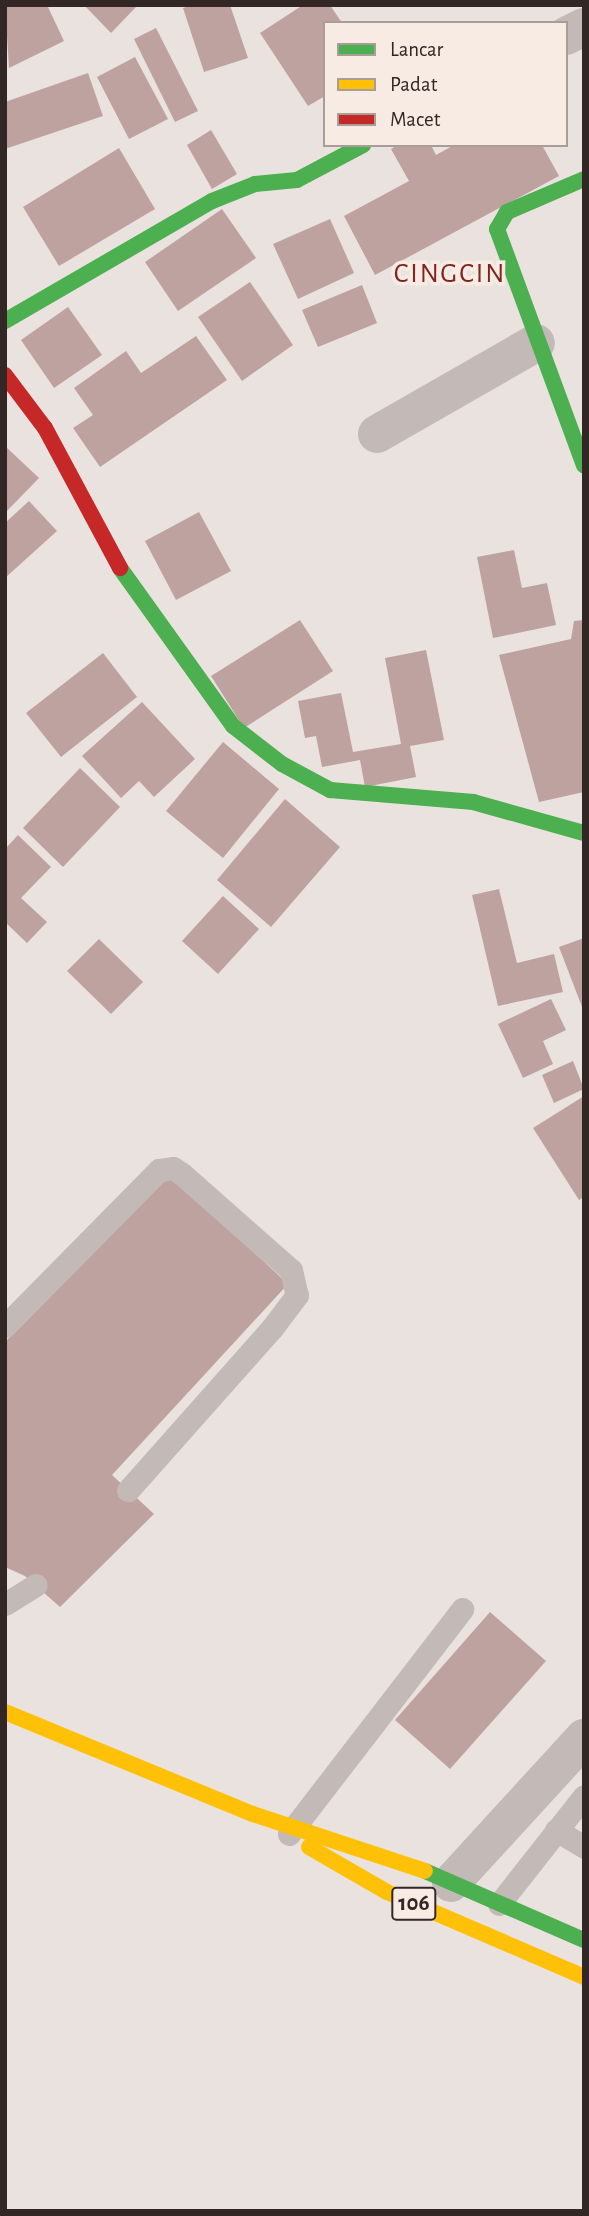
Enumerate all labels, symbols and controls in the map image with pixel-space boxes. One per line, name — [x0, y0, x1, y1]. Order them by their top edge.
legend — [323, 21, 568, 147]
text: Lancar — [390, 39, 443, 60]
text: Padat — [390, 74, 437, 95]
text: Macet — [390, 109, 441, 130]
district label: CINGCIN — [395, 257, 505, 291]
road number: 106 — [391, 1884, 437, 1924]

